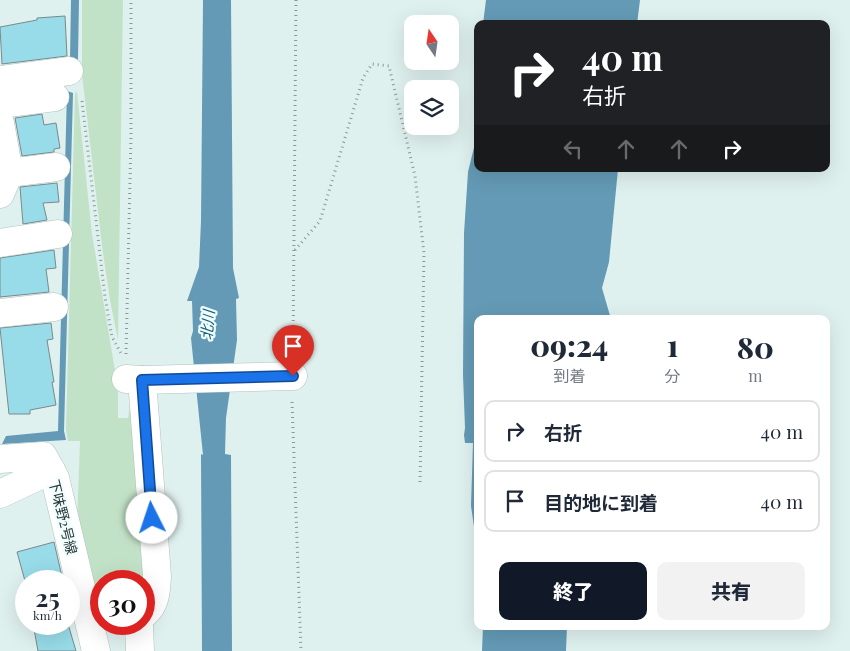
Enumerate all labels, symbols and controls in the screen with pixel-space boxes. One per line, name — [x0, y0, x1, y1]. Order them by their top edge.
north arrow — [404, 15, 459, 70]
map controls — [404, 15, 459, 135]
text: 40 m — [582, 33, 663, 80]
icon: right — [499, 40, 564, 105]
button: layers — [404, 80, 459, 135]
text: 右折 — [582, 80, 626, 110]
icon: left — [559, 135, 587, 163]
icon: ahead — [612, 135, 640, 163]
icon: ahead — [665, 135, 693, 163]
icon: right — [718, 135, 746, 163]
water label: 北川 — [196, 307, 218, 341]
pin — [272, 325, 314, 376]
text: 09:24 — [530, 325, 608, 365]
text: 1 — [667, 325, 678, 365]
text: 80 — [737, 327, 774, 367]
icon: arrive — [279, 332, 307, 360]
text: 到着 — [553, 365, 585, 386]
text: 分 — [665, 365, 681, 386]
text: m — [748, 365, 762, 386]
icon: right — [501, 417, 529, 445]
text: 40 m — [761, 418, 803, 444]
text: 右折 — [544, 419, 582, 445]
street label: 下味野2号線 — [45, 477, 82, 556]
icon: arrive — [501, 487, 529, 515]
text: 40 m — [761, 488, 803, 514]
text: 目的地に到着 — [544, 489, 658, 515]
position arrow — [125, 491, 177, 543]
button: 終了 — [499, 562, 647, 620]
button: 共有 — [657, 562, 805, 620]
speed limit sign: 30 — [90, 570, 155, 635]
text: 25 — [35, 580, 60, 613]
text: km/h — [33, 607, 62, 623]

